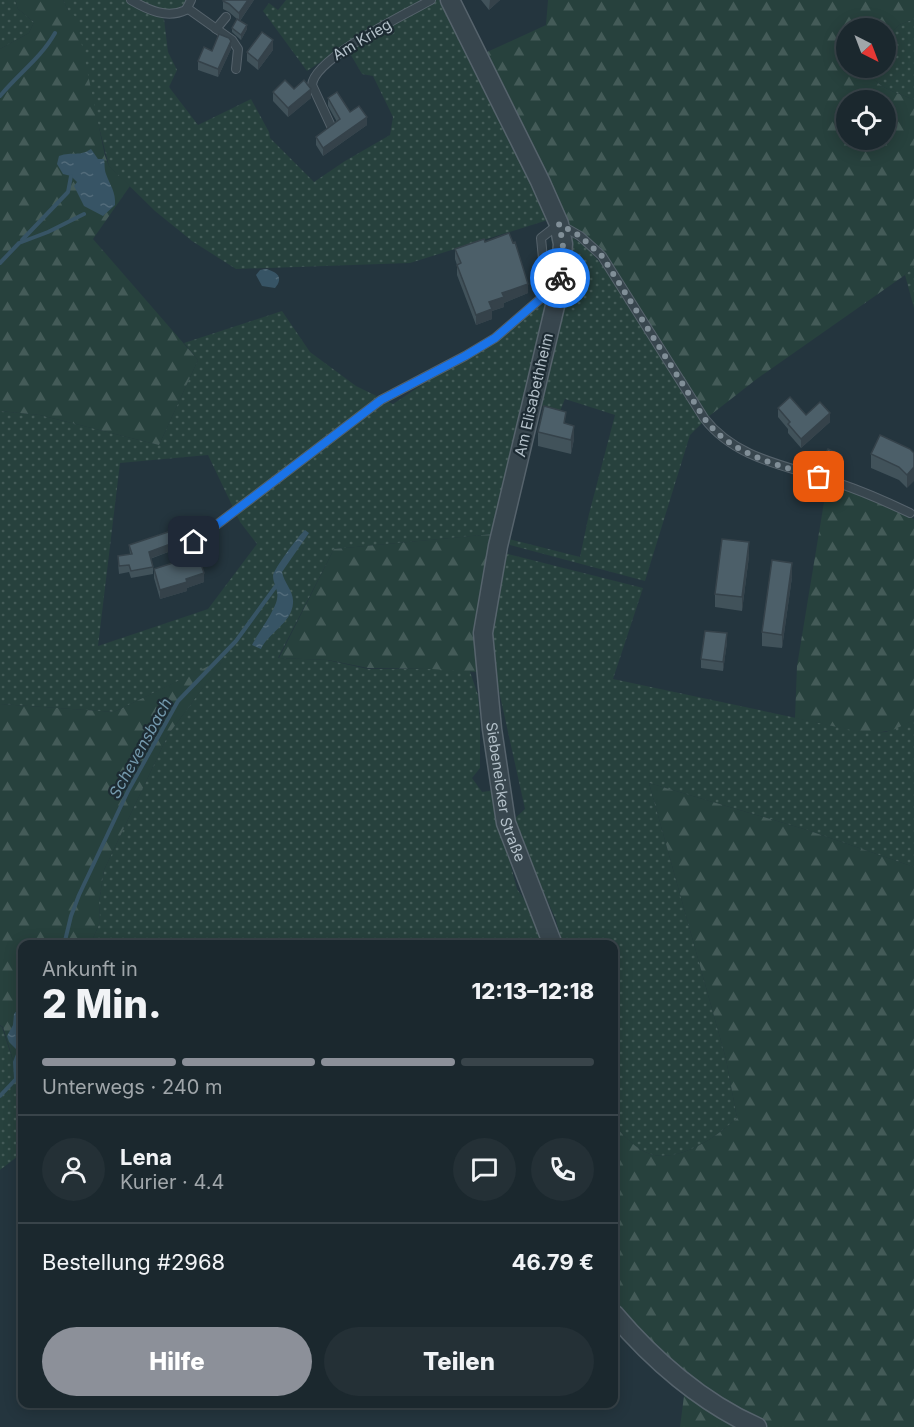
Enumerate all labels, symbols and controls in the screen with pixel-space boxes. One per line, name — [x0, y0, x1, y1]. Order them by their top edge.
street label: Am Krieg — [329, 15, 395, 65]
north arrow — [836, 18, 896, 78]
map controls — [836, 18, 896, 150]
button: locate — [836, 90, 896, 150]
courier — [530, 248, 590, 308]
icon: bike — [544, 262, 577, 295]
street label: Am Elisabethheim — [510, 331, 557, 459]
pin — [793, 451, 844, 502]
icon: bag — [802, 460, 835, 493]
pin — [168, 516, 219, 567]
icon: home — [177, 525, 210, 558]
water label: Schevensbach — [104, 694, 176, 802]
street label: Siebeneicker Straße — [482, 721, 530, 864]
text: Ankunft in — [42, 957, 138, 981]
text: 12:13–12:18 — [472, 978, 594, 1004]
text: 2 Min. — [42, 980, 162, 1027]
text: Unterwegs · 240 m — [42, 1075, 222, 1099]
button: person — [42, 1138, 105, 1201]
button: chat — [453, 1138, 516, 1201]
button: phone — [531, 1138, 594, 1201]
text: Lena — [120, 1144, 172, 1170]
text: Kurier · 4.4 — [120, 1170, 224, 1194]
text: Bestellung #2968 — [42, 1249, 225, 1275]
text: 46.79 € — [512, 1249, 594, 1275]
button: Hilfe — [42, 1327, 312, 1396]
button: Teilen — [324, 1327, 594, 1396]

